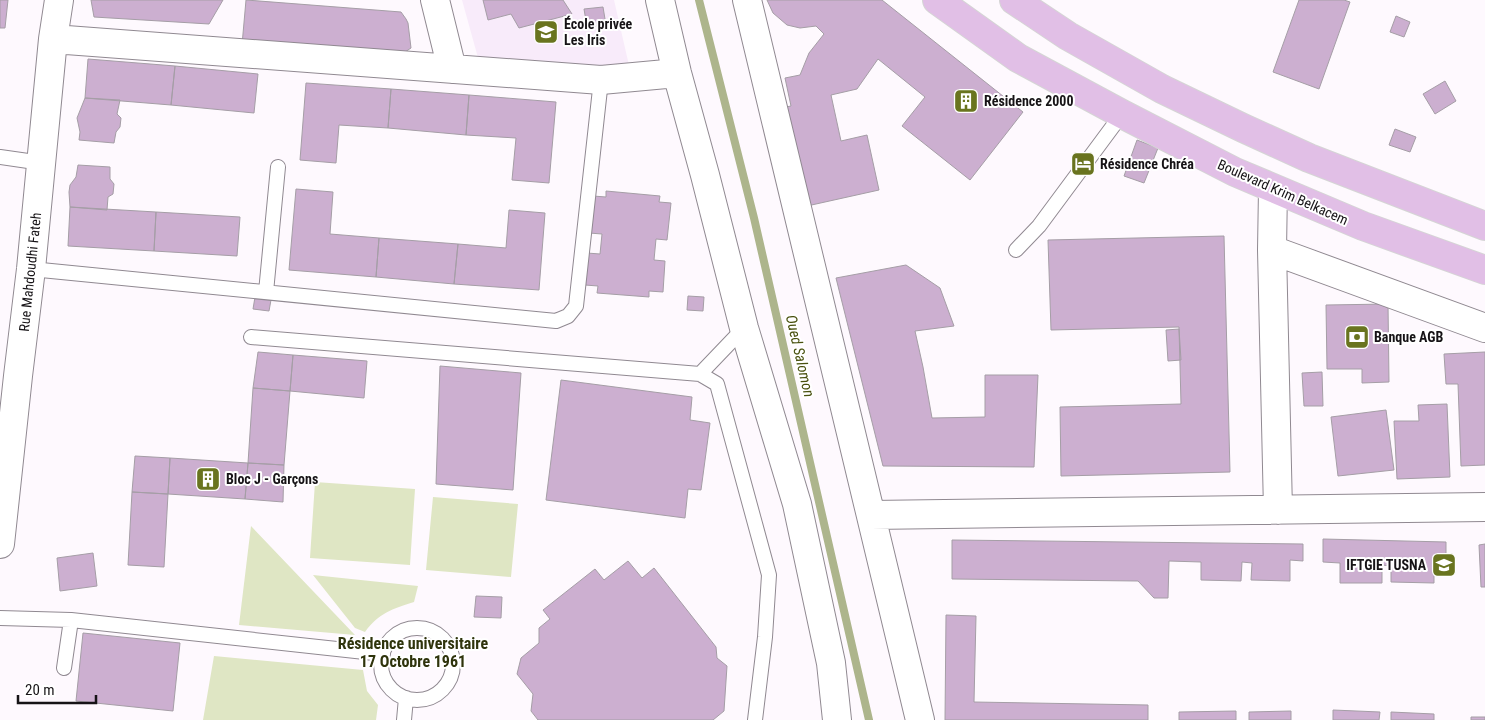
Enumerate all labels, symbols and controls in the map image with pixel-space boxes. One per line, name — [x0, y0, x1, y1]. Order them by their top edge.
place label: École privée Les Iris — [564, 15, 633, 48]
school or university icon: École privée Les Iris — [533, 19, 559, 45]
building icon: Résidence 2000 — [953, 88, 979, 114]
place label: Résidence 2000 — [984, 93, 1074, 109]
hotel icon: Résidence Chréa — [1070, 151, 1096, 177]
place label: Résidence Chréa — [1100, 156, 1194, 172]
street label: Boulevard Krim Belkacem — [1215, 156, 1351, 228]
street label: Rue Mahdoudhi Fateh — [16, 212, 44, 332]
water label: Oued Salomon — [782, 313, 818, 399]
bank icon: Banque AGB — [1344, 324, 1370, 350]
place label: Banque AGB — [1374, 329, 1444, 345]
building icon: Bloc J - Garçons — [195, 466, 221, 492]
place label: Bloc J - Garçons — [226, 471, 318, 487]
school or university icon: IFTGIE TUSNA — [1431, 552, 1457, 578]
place label: IFTGIE TUSNA — [1346, 557, 1427, 573]
district label: Résidence universitaire 17 Octobre 1961 — [338, 634, 489, 671]
scale bar — [18, 672, 95, 704]
text: 20 m — [25, 681, 55, 699]

